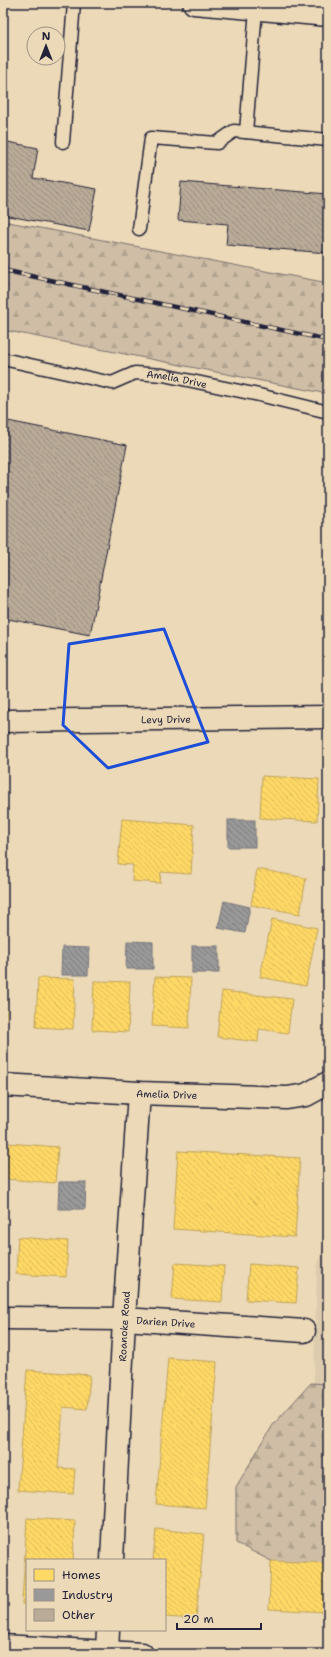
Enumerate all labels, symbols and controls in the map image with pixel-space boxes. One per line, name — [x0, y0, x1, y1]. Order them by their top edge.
north arrow — [26, 26, 66, 66]
text: N — [42, 29, 51, 44]
street label: Amelia Drive — [146, 367, 209, 391]
street label: Levy Drive — [141, 712, 191, 726]
street label: Amelia Drive — [136, 1086, 198, 1101]
street label: Roanoke Road — [115, 1290, 132, 1362]
street label: Darien Drive — [136, 1313, 196, 1330]
legend — [26, 1559, 166, 1631]
text: Homes — [62, 1567, 101, 1583]
text: Industry — [62, 1587, 113, 1603]
scale bar — [177, 1605, 261, 1631]
text: Other — [62, 1607, 96, 1623]
text: 20 m — [183, 1611, 214, 1627]

